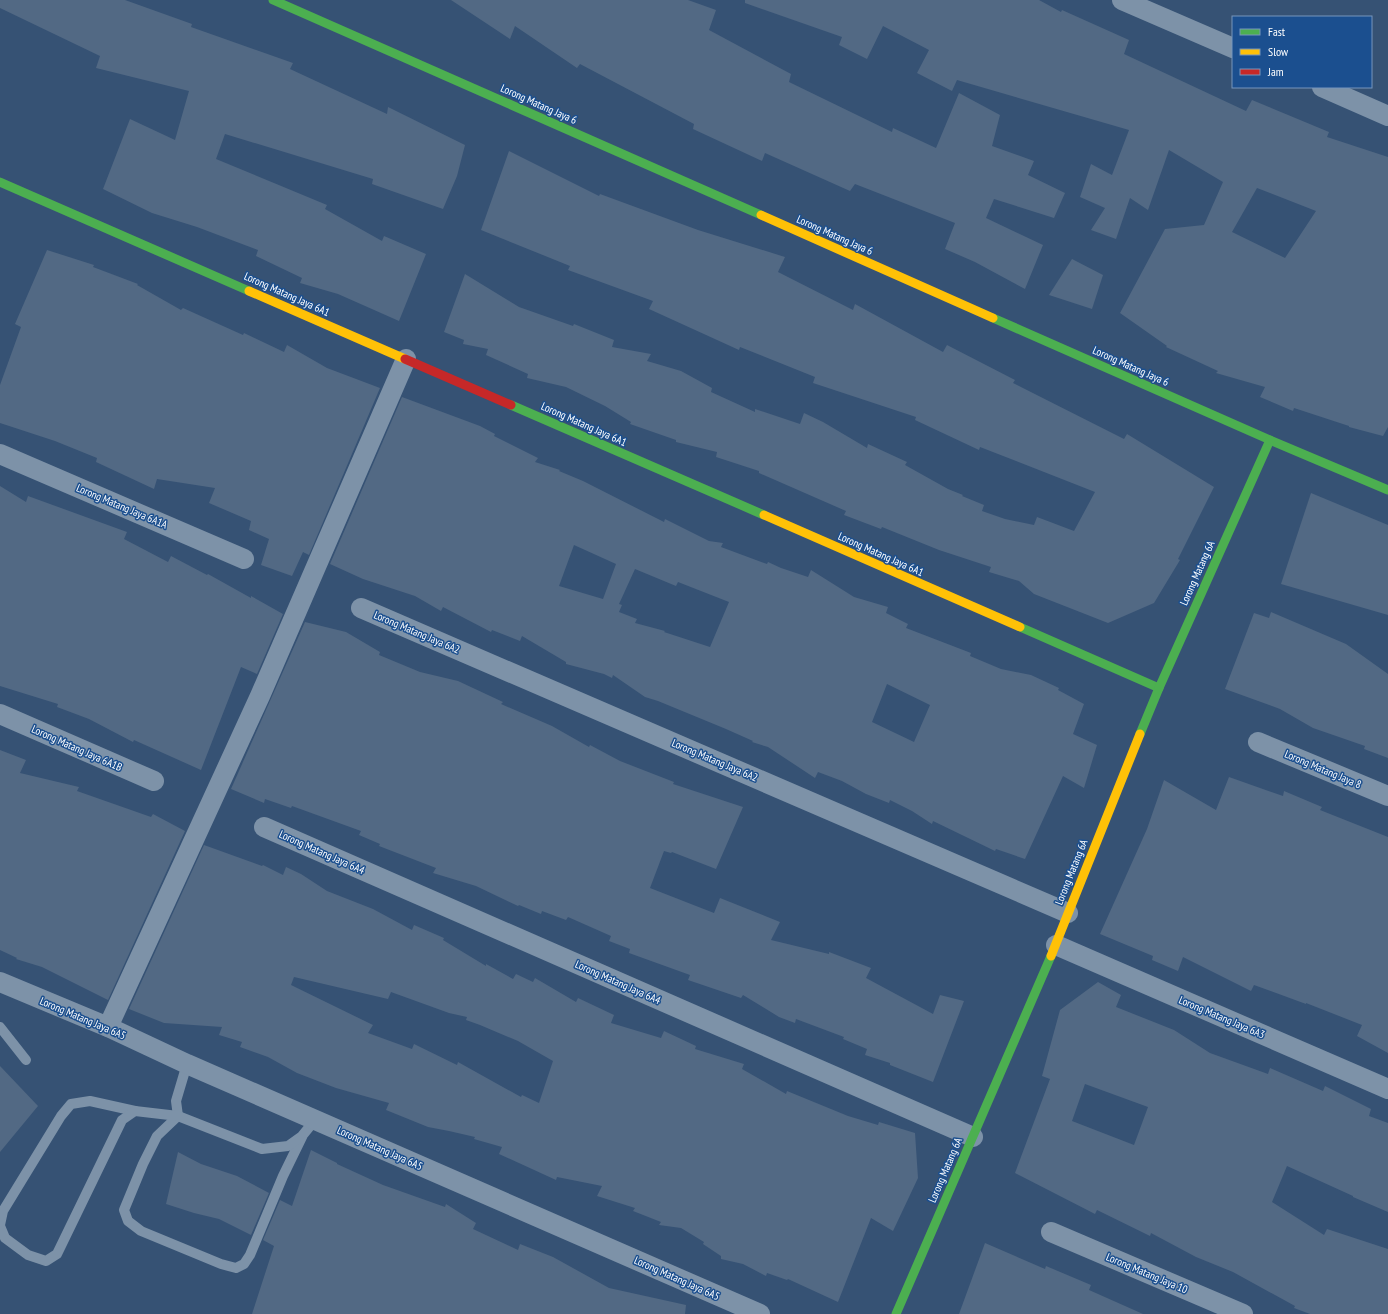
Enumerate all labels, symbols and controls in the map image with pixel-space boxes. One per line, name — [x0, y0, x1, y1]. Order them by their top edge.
legend — [1232, 16, 1372, 88]
text: Fast — [1268, 24, 1286, 39]
text: Slow — [1268, 44, 1289, 59]
text: Jam — [1267, 64, 1284, 79]
street label: Lorong Matang Jaya 6 — [499, 81, 579, 127]
street label: Lorong Matang Jaya 6 — [795, 212, 875, 258]
street label: Lorong Matang Jaya 6A1 — [242, 269, 332, 319]
street label: Lorong Matang Jaya 6 — [1091, 343, 1171, 389]
street label: Lorong Matang Jaya 6A1 — [539, 399, 629, 449]
street label: Lorong Matang Jaya 6A1A — [74, 481, 170, 532]
street label: Lorong Matang Jaya 6A1 — [836, 529, 926, 579]
street label: Lorong Matang 6A — [1176, 538, 1218, 608]
street label: Lorong Matang Jaya 6A2 — [372, 608, 462, 656]
street label: Lorong Matang Jaya 6A1B — [30, 722, 124, 774]
street label: Lorong Matang Jaya 6A2 — [670, 736, 760, 784]
street label: Lorong Matang Jaya 8 — [1282, 747, 1364, 792]
street label: Lorong Matang Jaya 6A4 — [277, 827, 367, 877]
street label: Lorong Matang 6A — [1052, 836, 1091, 907]
street label: Lorong Matang Jaya 6A4 — [573, 957, 663, 1007]
street label: Lorong Matang Jaya 6A3 — [1177, 993, 1267, 1041]
street label: Lorong Matang Jaya 6A5 — [38, 994, 128, 1042]
street label: Lorong Matang Jaya 6A5 — [335, 1123, 425, 1173]
street label: Lorong Matang 6A — [925, 1135, 965, 1205]
street label: Lorong Matang Jaya 10 — [1104, 1250, 1190, 1296]
street label: Lorong Matang Jaya 6A5 — [632, 1253, 722, 1303]

